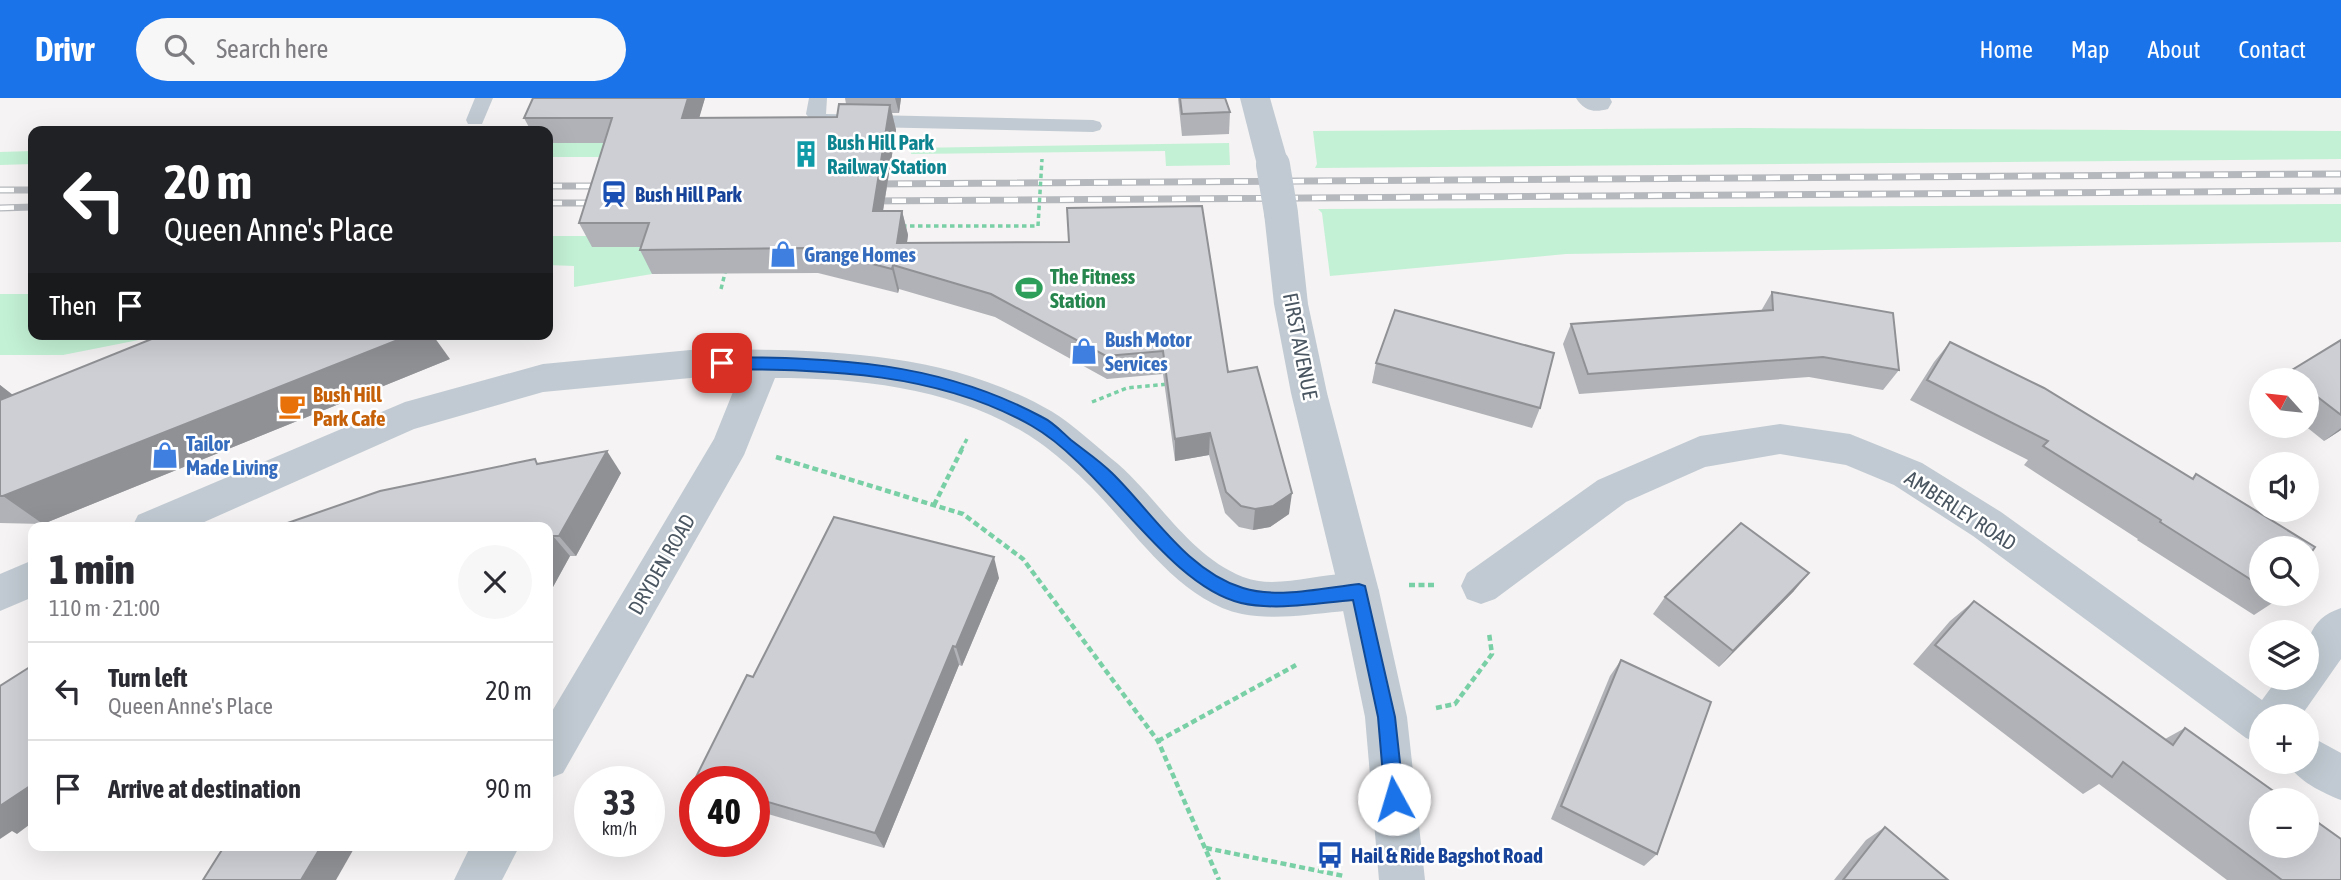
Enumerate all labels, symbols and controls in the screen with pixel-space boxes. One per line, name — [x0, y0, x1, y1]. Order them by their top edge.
search box — [136, 18, 626, 81]
text: Drivr — [35, 30, 94, 68]
icon: search — [160, 30, 198, 68]
text: Search here — [216, 34, 328, 64]
text: Home — [1979, 36, 2033, 63]
text: Map — [2071, 36, 2109, 63]
text: About — [2147, 36, 2200, 63]
text: Contact — [2238, 36, 2306, 63]
place label: Bush Hill Park Railway Station — [827, 130, 947, 178]
building icon: Bush Hill Park Railway Station — [791, 139, 821, 169]
text: 20 m — [164, 153, 252, 209]
icon: left — [49, 154, 140, 245]
station icon: Bush Hill Park — [599, 179, 629, 209]
place label: Bush Hill Park — [635, 182, 742, 206]
text: Queen Anne's Place — [164, 211, 394, 248]
shop icon: Grange Homes — [768, 239, 798, 269]
place label: Grange Homes — [804, 242, 917, 266]
place label: The Fitness Station — [1050, 264, 1136, 312]
sports icon: The Fitness Station — [1014, 273, 1044, 303]
icon: arrive — [111, 287, 149, 325]
text: Then — [49, 291, 97, 321]
street label: FIRST AVENUE — [1279, 291, 1323, 401]
place label: Bush Motor Services — [1105, 327, 1192, 375]
pin — [692, 333, 752, 393]
shop icon: Bush Motor Services — [1069, 336, 1099, 366]
icon: arrive — [703, 344, 741, 382]
north arrow — [2249, 368, 2319, 438]
map controls — [2249, 368, 2319, 858]
place label: Bush Hill Park Cafe — [313, 382, 386, 430]
cafe icon: Bush Hill Park Cafe — [277, 391, 307, 421]
place label: Tailor Made Living — [186, 431, 279, 479]
shop icon: Tailor Made Living — [150, 440, 180, 470]
button: sound — [2249, 452, 2319, 522]
street label: AMBERLEY ROAD — [1901, 465, 2021, 555]
street label: DRYDEN ROAD — [623, 510, 699, 618]
button: search — [2249, 536, 2319, 606]
text: 1 min — [49, 545, 135, 593]
button: close — [458, 545, 532, 619]
text: 110 m · 21:00 — [49, 595, 160, 621]
button: layers — [2249, 620, 2319, 690]
text: Turn left — [108, 663, 188, 693]
icon: left — [49, 672, 87, 710]
text: 20 m — [485, 676, 532, 706]
text: Queen Anne's Place — [108, 693, 273, 719]
button: + — [2249, 704, 2319, 774]
position arrow — [1357, 762, 1431, 836]
speed limit sign: 40 — [679, 766, 770, 857]
icon: arrive — [49, 770, 87, 808]
text: Arrive at destination — [108, 774, 301, 804]
text: 90 m — [485, 774, 532, 804]
text: 33 — [603, 782, 636, 822]
button: − — [2249, 788, 2319, 858]
text: km/h — [602, 818, 637, 839]
bus stop icon: Hail & Ride Bagshot Road — [1315, 840, 1345, 870]
place label: Hail & Ride Bagshot Road — [1351, 843, 1543, 867]

